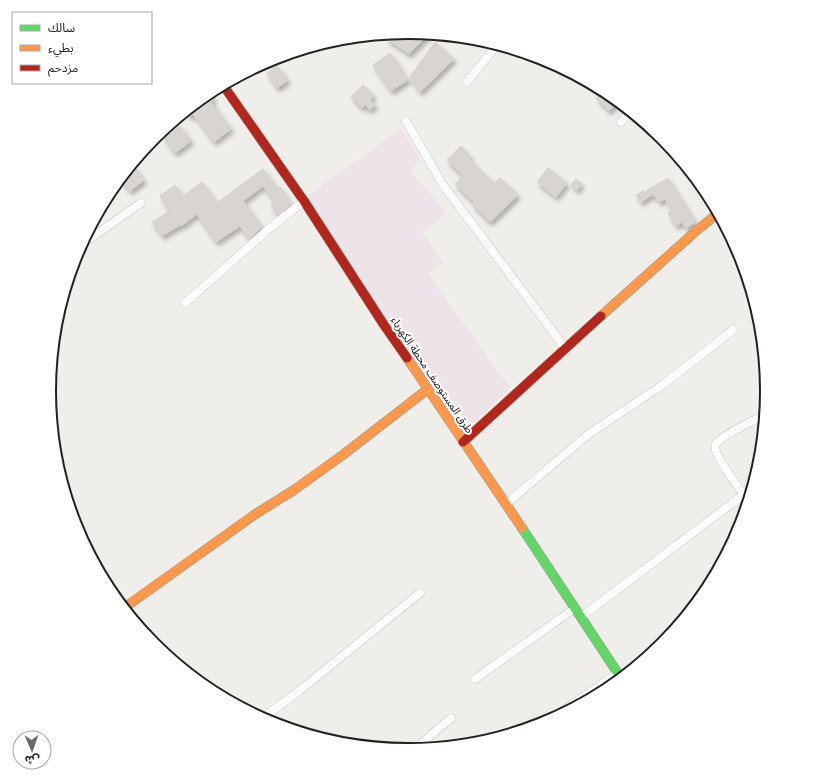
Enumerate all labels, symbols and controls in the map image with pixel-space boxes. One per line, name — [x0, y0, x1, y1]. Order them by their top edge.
legend — [12, 12, 152, 84]
text: سالك — [48, 21, 75, 35]
text: بطيء — [48, 41, 74, 58]
text: مزدحم — [48, 61, 78, 77]
street label: طرق المستوصف محطة الكهرباء — [388, 314, 476, 436]
north arrow — [12, 730, 52, 770]
text: ش — [25, 753, 40, 766]

